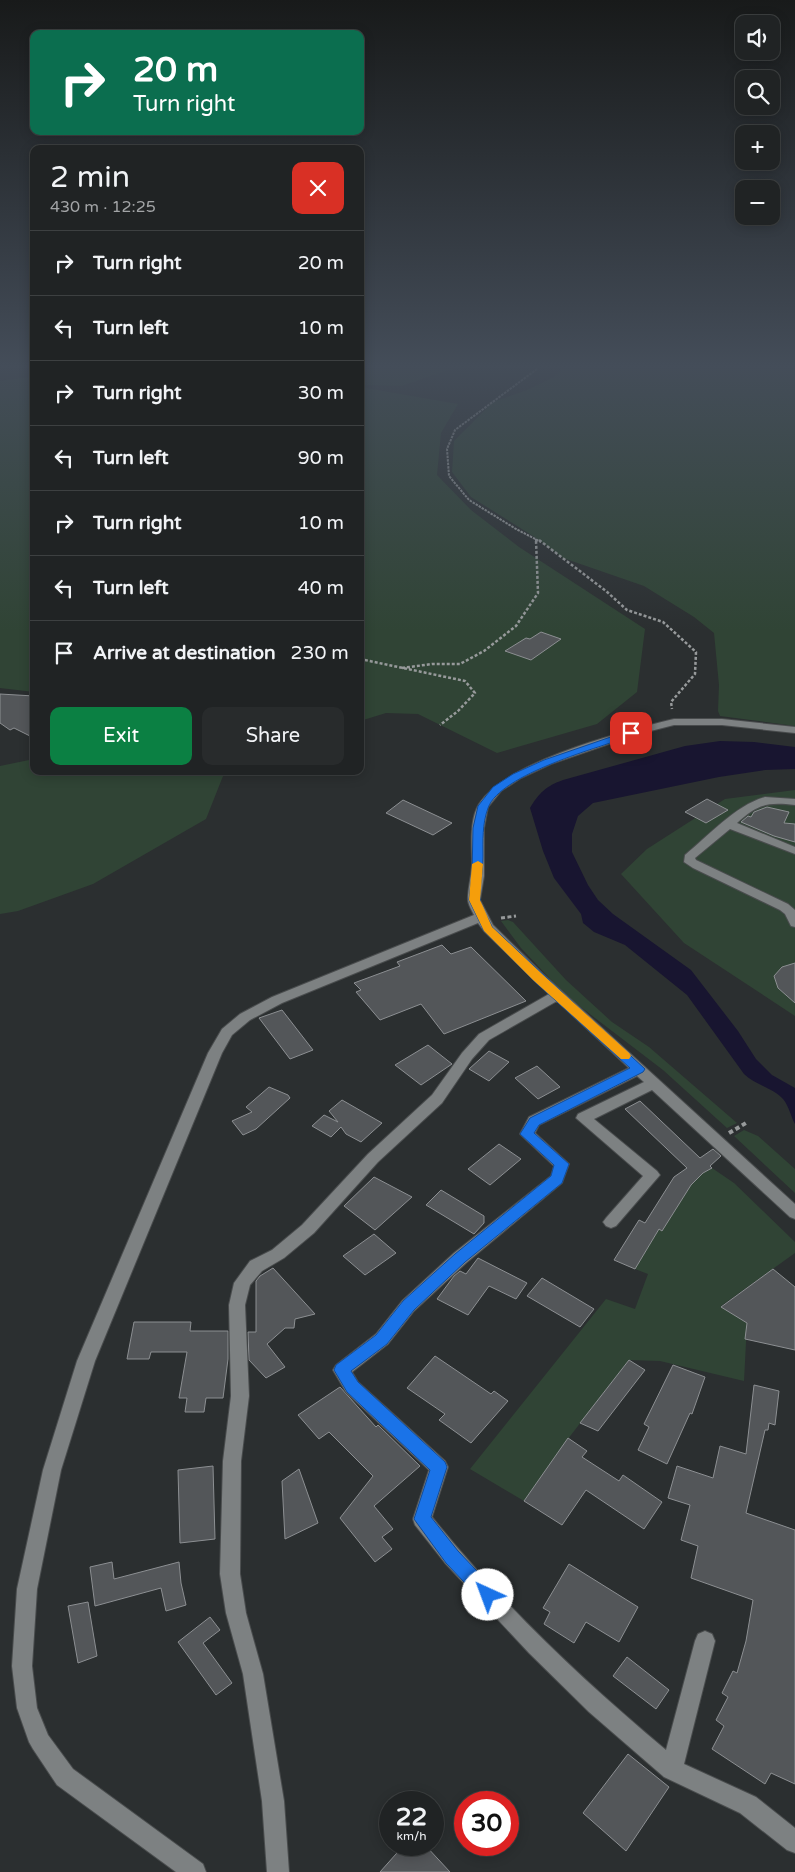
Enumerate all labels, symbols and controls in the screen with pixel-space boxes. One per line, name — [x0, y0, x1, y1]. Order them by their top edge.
map controls — [735, 15, 780, 225]
button: sound — [735, 15, 780, 60]
text: 20 m — [133, 49, 218, 91]
icon: right — [50, 50, 115, 115]
button: search — [735, 70, 780, 115]
text: Turn right — [133, 91, 235, 117]
button: + — [735, 125, 780, 170]
text: 2 min — [50, 159, 130, 196]
button: close — [292, 162, 344, 214]
button: − — [735, 180, 780, 225]
text: 430 m · 12:25 — [50, 197, 156, 217]
icon: right — [50, 249, 78, 277]
text: Turn right — [93, 252, 181, 274]
text: 20 m — [298, 252, 344, 274]
icon: left — [50, 314, 78, 342]
text: Turn left — [93, 317, 169, 339]
text: 10 m — [298, 317, 344, 339]
icon: right — [50, 379, 78, 407]
text: Turn right — [93, 382, 181, 404]
text: 30 m — [298, 382, 344, 404]
icon: left — [50, 444, 78, 472]
text: Turn left — [93, 447, 169, 469]
text: 90 m — [298, 447, 344, 469]
icon: right — [50, 509, 78, 537]
text: Turn right — [93, 512, 181, 534]
text: 10 m — [298, 512, 344, 534]
icon: left — [50, 574, 78, 602]
text: Turn left — [93, 577, 169, 599]
text: 40 m — [298, 577, 344, 599]
icon: arrive — [50, 639, 78, 667]
text: Arrive at destination — [93, 642, 276, 664]
text: 230 m — [291, 642, 349, 664]
button: Exit — [50, 707, 192, 765]
button: Share — [202, 707, 344, 765]
pin — [610, 712, 652, 754]
icon: arrive — [617, 719, 645, 747]
position arrow — [461, 1568, 513, 1620]
speed limit sign: 30 — [454, 1791, 519, 1856]
text: 22 — [396, 1802, 427, 1832]
text: km/h — [396, 1829, 427, 1843]

